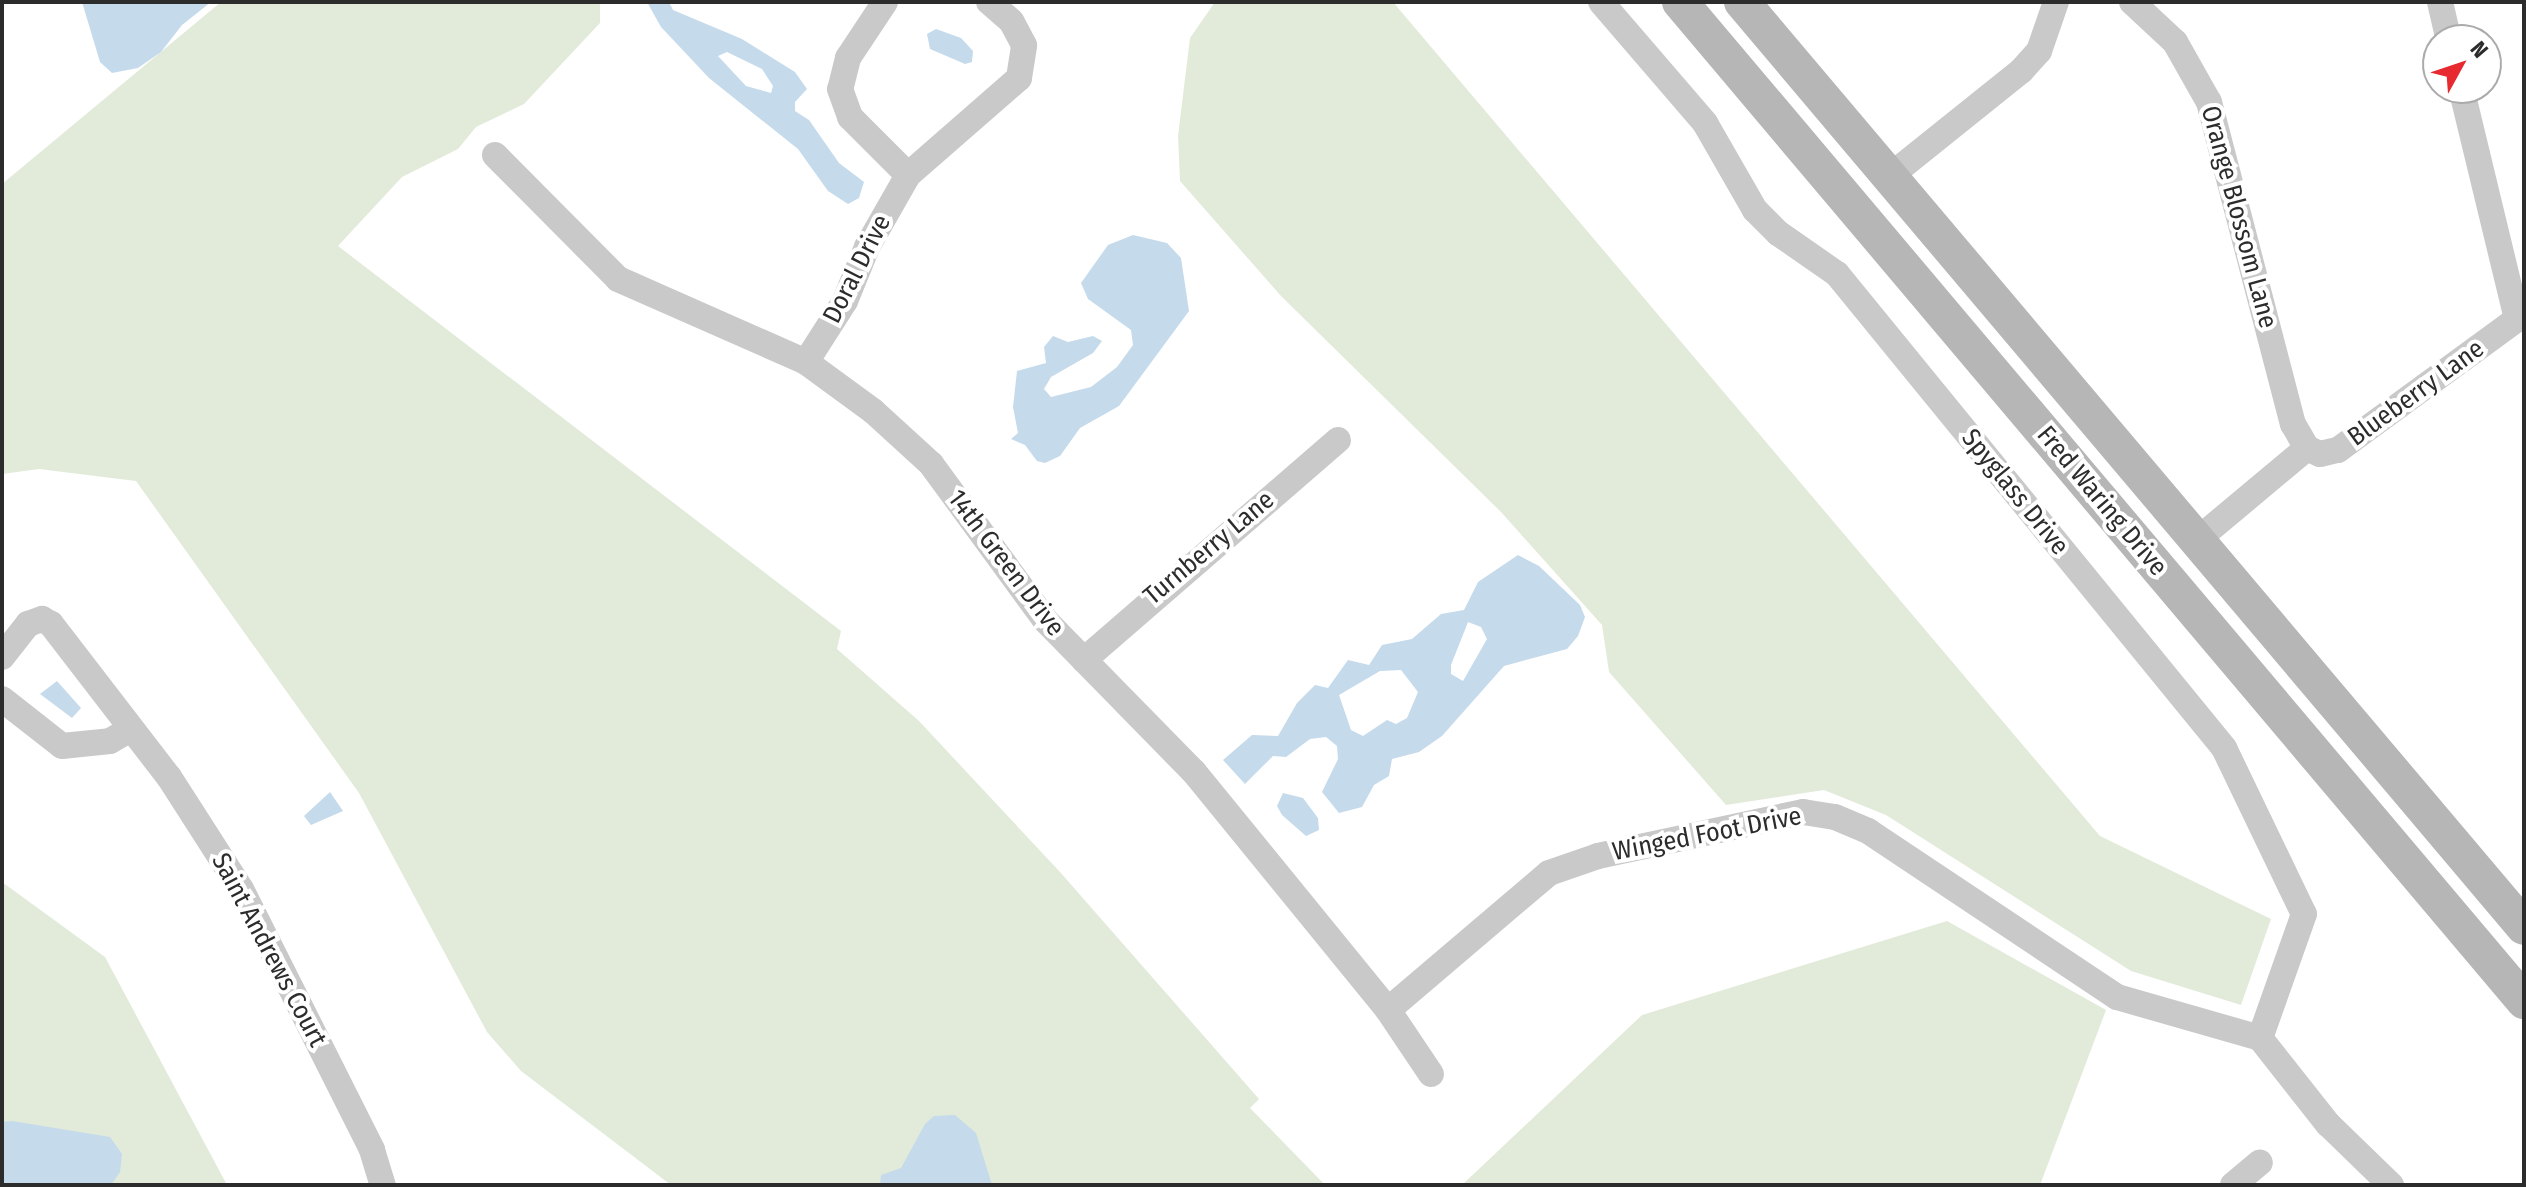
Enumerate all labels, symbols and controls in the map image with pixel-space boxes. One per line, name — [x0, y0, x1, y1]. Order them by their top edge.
north arrow — [2422, 24, 2502, 104]
text: N — [2465, 36, 2494, 63]
street label: Orange Blossom Lane — [2194, 102, 2284, 332]
street label: Doral Drive — [816, 210, 898, 328]
street label: Blueberry Lane — [2342, 333, 2490, 453]
street label: Fred Waring Drive — [2030, 420, 2174, 582]
street label: Spyglass Drive — [1955, 423, 2075, 561]
street label: 14th Green Drive — [941, 484, 1071, 642]
street label: Turnberry Lane — [1137, 484, 1281, 612]
street label: Winged Foot Drive — [1610, 800, 1804, 868]
street label: Saint Andrews Court — [205, 848, 333, 1052]

